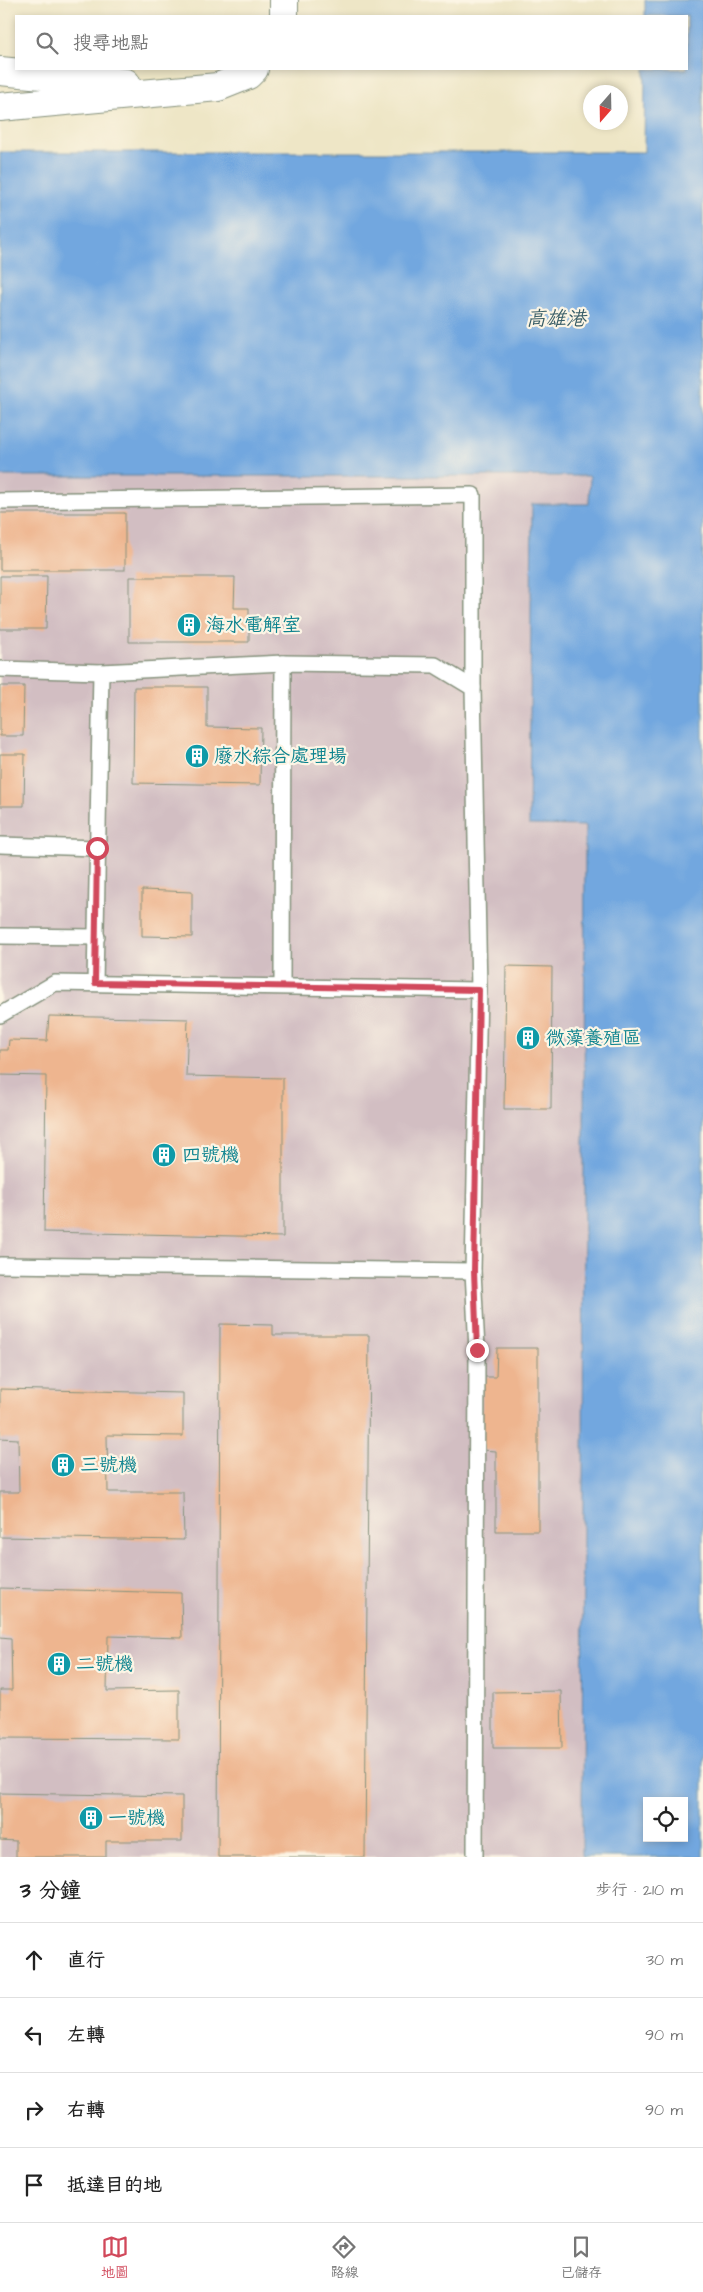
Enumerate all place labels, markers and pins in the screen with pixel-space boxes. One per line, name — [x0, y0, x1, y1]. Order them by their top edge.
building icon: 海水電解室 — [176, 612, 202, 638]
place label: 海水電解室 — [206, 612, 301, 639]
building icon: 廢水綜合處理場 — [184, 743, 210, 769]
place label: 廢水綜合處理場 — [214, 743, 347, 770]
building icon: 微藻養殖區 — [515, 1025, 541, 1051]
place label: 微藻養殖區 — [546, 1025, 641, 1052]
building icon: 四號機 — [151, 1142, 177, 1168]
place label: 四號機 — [182, 1142, 239, 1169]
building icon: 三號機 — [50, 1452, 76, 1478]
place label: 三號機 — [80, 1452, 137, 1479]
building icon: 二號機 — [46, 1651, 72, 1677]
place label: 二號機 — [76, 1651, 133, 1678]
building icon: 一號機 — [78, 1805, 104, 1831]
place label: 一號機 — [108, 1805, 165, 1832]

